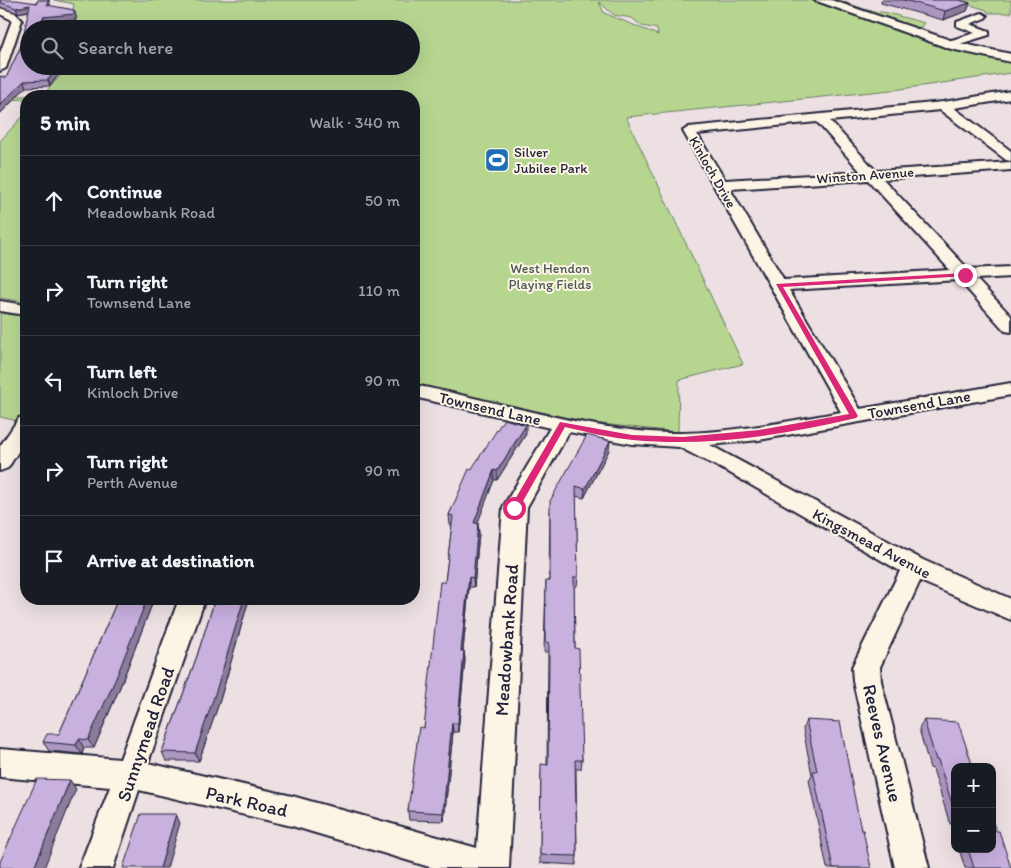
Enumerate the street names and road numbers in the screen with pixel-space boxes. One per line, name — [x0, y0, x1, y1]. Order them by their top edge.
street label: Kinloch Drive — [685, 133, 740, 211]
street label: Winston Avenue — [816, 164, 915, 187]
street label: Townsend Lane — [866, 386, 972, 423]
street label: Townsend Lane — [437, 388, 543, 429]
street label: Kingsmead Avenue — [809, 504, 934, 583]
street label: Meadowbank Road — [490, 563, 523, 717]
street label: Sunnymead Road — [112, 663, 180, 805]
street label: Reeves Avenue — [858, 682, 907, 804]
street label: Park Road — [204, 781, 291, 822]

